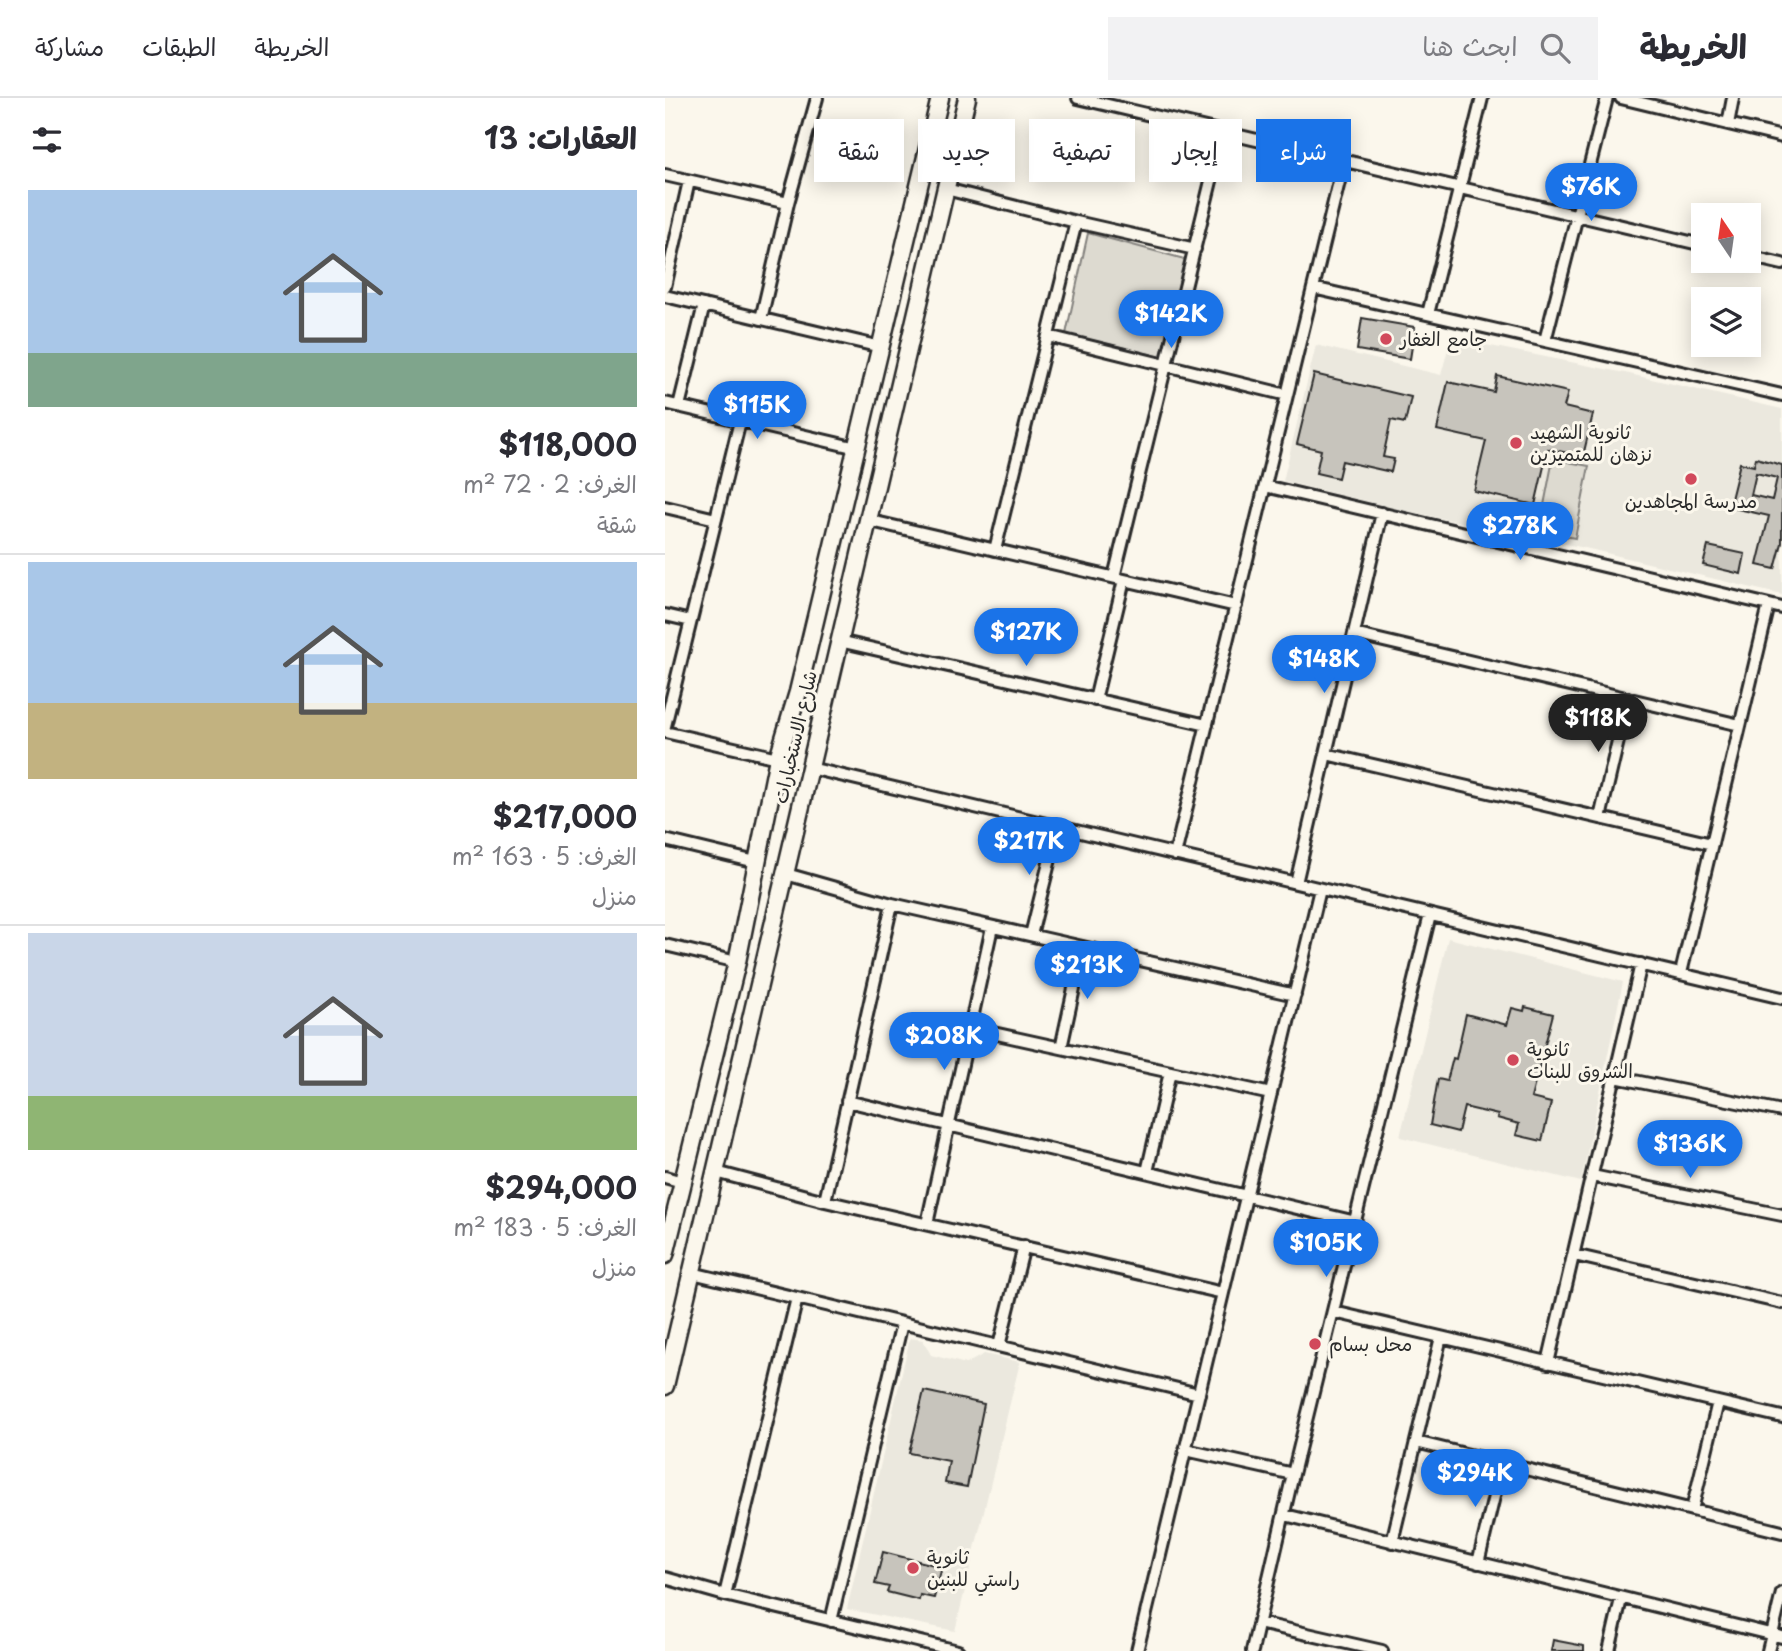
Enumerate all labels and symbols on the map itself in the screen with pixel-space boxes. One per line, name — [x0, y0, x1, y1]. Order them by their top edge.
pin: $76K — [1550, 164, 1632, 223]
north arrow — [1691, 203, 1761, 273]
pin: $142K — [1122, 290, 1220, 350]
place label: جامع الغفار — [1398, 324, 1487, 353]
marker: جامع الغفار — [1378, 331, 1394, 347]
pin: $115K — [708, 382, 806, 441]
place label: ثانوية الشهيد نزهان للمتميزين — [1530, 417, 1652, 467]
marker: ثانوية الشهيد نزهان للمتميزين — [1508, 435, 1524, 451]
marker: مدرسة المجاهدين — [1683, 471, 1699, 487]
place label: مدرسة المجاهدين — [1625, 486, 1757, 514]
pin: $278K — [1471, 503, 1569, 562]
pin: $127K — [977, 608, 1075, 668]
pin: $148K — [1275, 636, 1373, 695]
street label: شارع الاستخبارات — [765, 667, 824, 806]
pin: $118K — [1549, 694, 1647, 754]
pin: $217K — [980, 818, 1078, 877]
pin: $213K — [1038, 942, 1136, 1001]
pin: $208K — [895, 1012, 993, 1072]
place label: ثانوية الشروق للبنات — [1527, 1034, 1633, 1084]
marker: ثانوية الشروق للبنات — [1505, 1052, 1521, 1068]
pin: $136K — [1641, 1121, 1739, 1180]
pin: $105K — [1277, 1220, 1375, 1279]
place label: محل بسام — [1329, 1329, 1412, 1359]
marker: محل بسام — [1307, 1336, 1323, 1352]
pin: $294K — [1426, 1450, 1524, 1509]
place label: ثانوية راستي للبنين — [927, 1542, 1020, 1596]
marker: ثانوية راستي للبنين — [905, 1560, 921, 1576]

